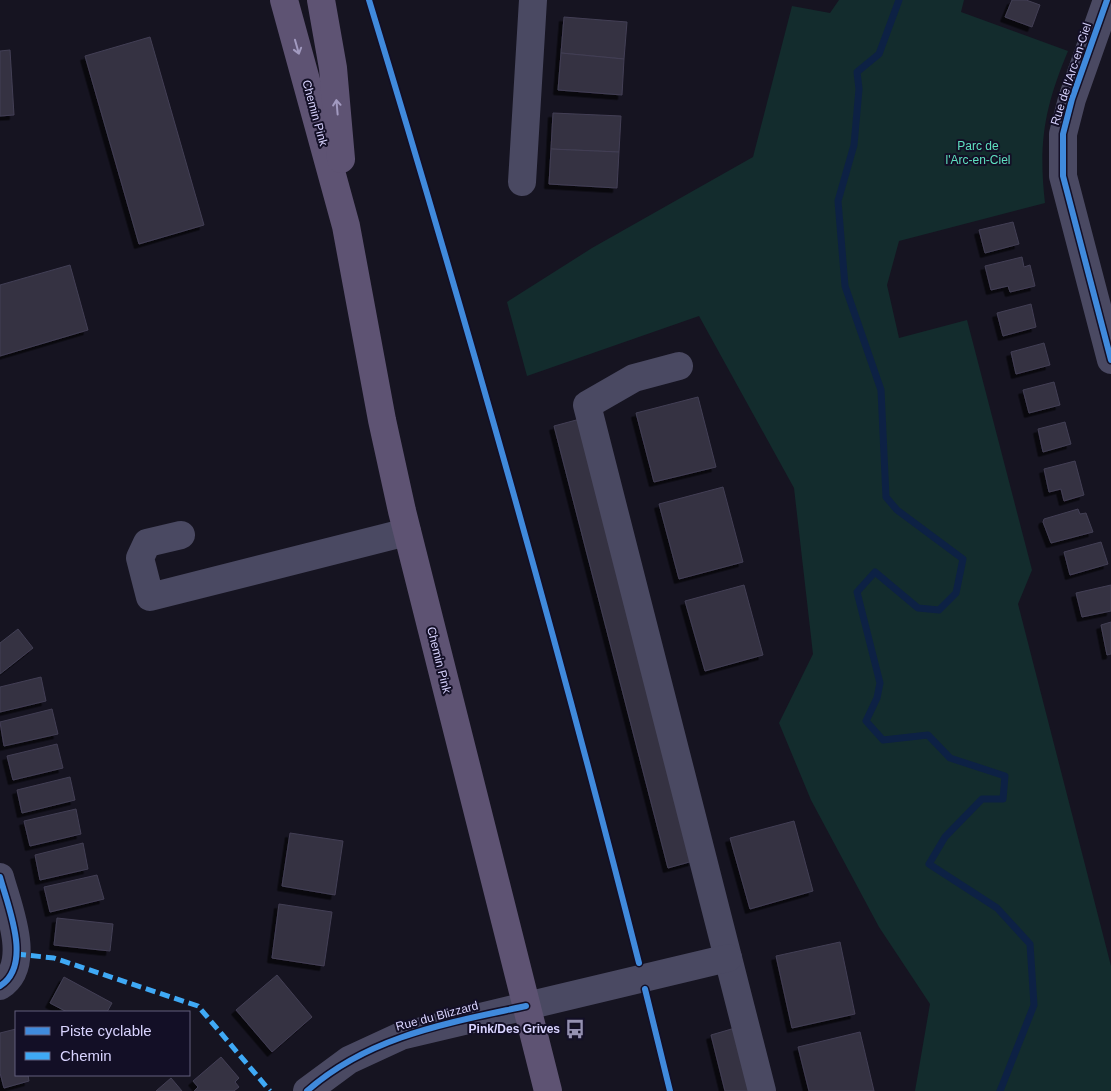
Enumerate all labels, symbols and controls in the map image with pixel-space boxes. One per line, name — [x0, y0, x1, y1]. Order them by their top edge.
street label: Rue de l'Arc-en-Ciel — [1048, 21, 1094, 127]
one-way arrow — [293, 39, 303, 55]
street label: Chemin Pink — [299, 78, 331, 149]
one-way arrow — [332, 100, 341, 116]
park label: Parc de l'Arc-en-Ciel — [946, 139, 1010, 167]
street label: Chemin Pink — [424, 625, 454, 696]
street label: Rue du Blizzard — [394, 998, 480, 1034]
legend — [15, 1011, 190, 1076]
bus stop icon: Pink/Des Grives — [564, 1018, 586, 1040]
text: Piste cyclable — [60, 1022, 152, 1039]
place label: Pink/Des Grives — [469, 1022, 560, 1036]
text: Chemin — [60, 1047, 112, 1064]

